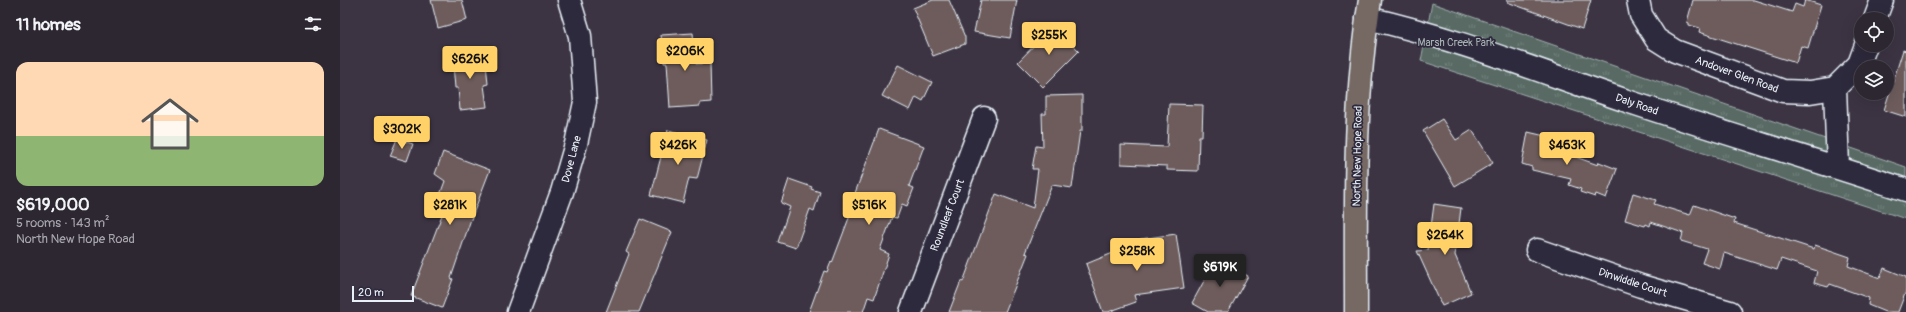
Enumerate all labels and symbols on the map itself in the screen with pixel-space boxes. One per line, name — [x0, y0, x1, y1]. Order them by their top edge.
pin: $255K — [1021, 22, 1077, 56]
park label: Marsh Creek Park — [1418, 36, 1495, 49]
pin: $206K — [657, 38, 713, 72]
pin: $626K — [442, 46, 498, 80]
street label: Andover Glen Road — [1693, 53, 1780, 96]
street label: Daly Road — [1614, 91, 1660, 118]
street label: North New Hope Road — [1350, 106, 1365, 206]
pin: $302K — [374, 116, 430, 150]
pin: $426K — [650, 132, 706, 166]
pin: $463K — [1539, 132, 1595, 166]
street label: Dove Lane — [559, 134, 584, 184]
street label: Roundleaf Court — [928, 177, 967, 253]
pin: $281K — [422, 192, 478, 226]
pin: $516K — [841, 192, 897, 226]
pin: $264K — [1417, 222, 1473, 256]
pin: $258K — [1109, 238, 1165, 272]
pin: $619K — [1192, 254, 1248, 288]
street label: Dinwiddie Court — [1597, 265, 1669, 300]
scale bar — [352, 284, 414, 303]

